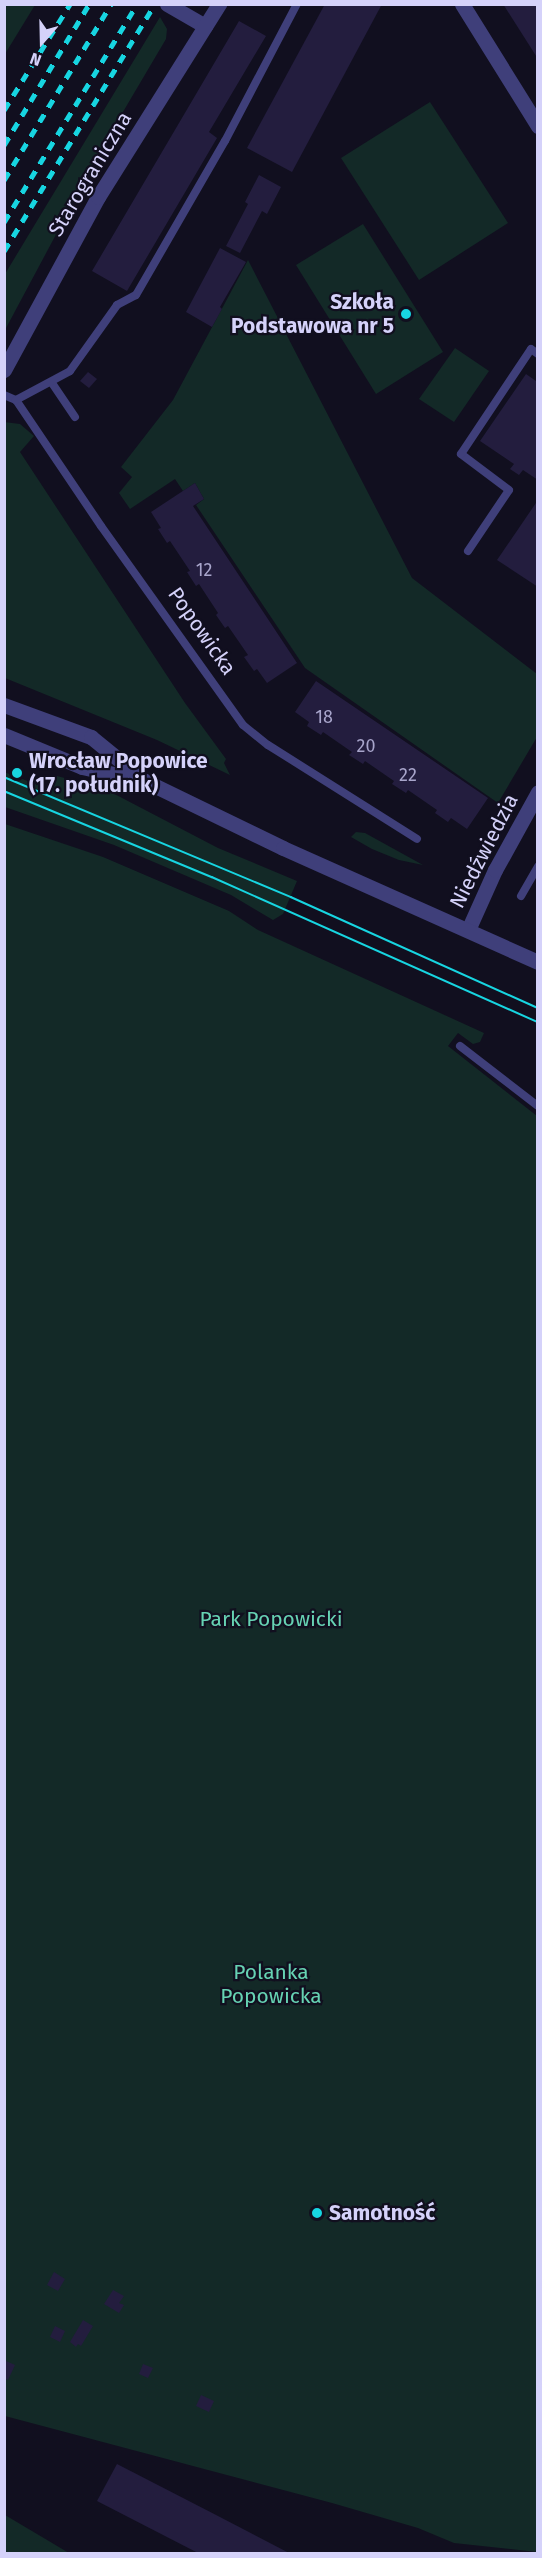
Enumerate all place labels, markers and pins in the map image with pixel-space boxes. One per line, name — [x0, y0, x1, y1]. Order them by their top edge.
place label: Szkoła Podstawowa nr 5 — [231, 289, 394, 339]
marker: Szkoła Podstawowa nr 5 — [399, 307, 413, 321]
place label: Wrocław Popowice (17. południk) — [29, 748, 208, 798]
marker: Wrocław Popowice (17. południk) — [10, 766, 24, 780]
place label: Samotność — [329, 2200, 435, 2226]
marker: Samotność — [310, 2206, 324, 2220]

